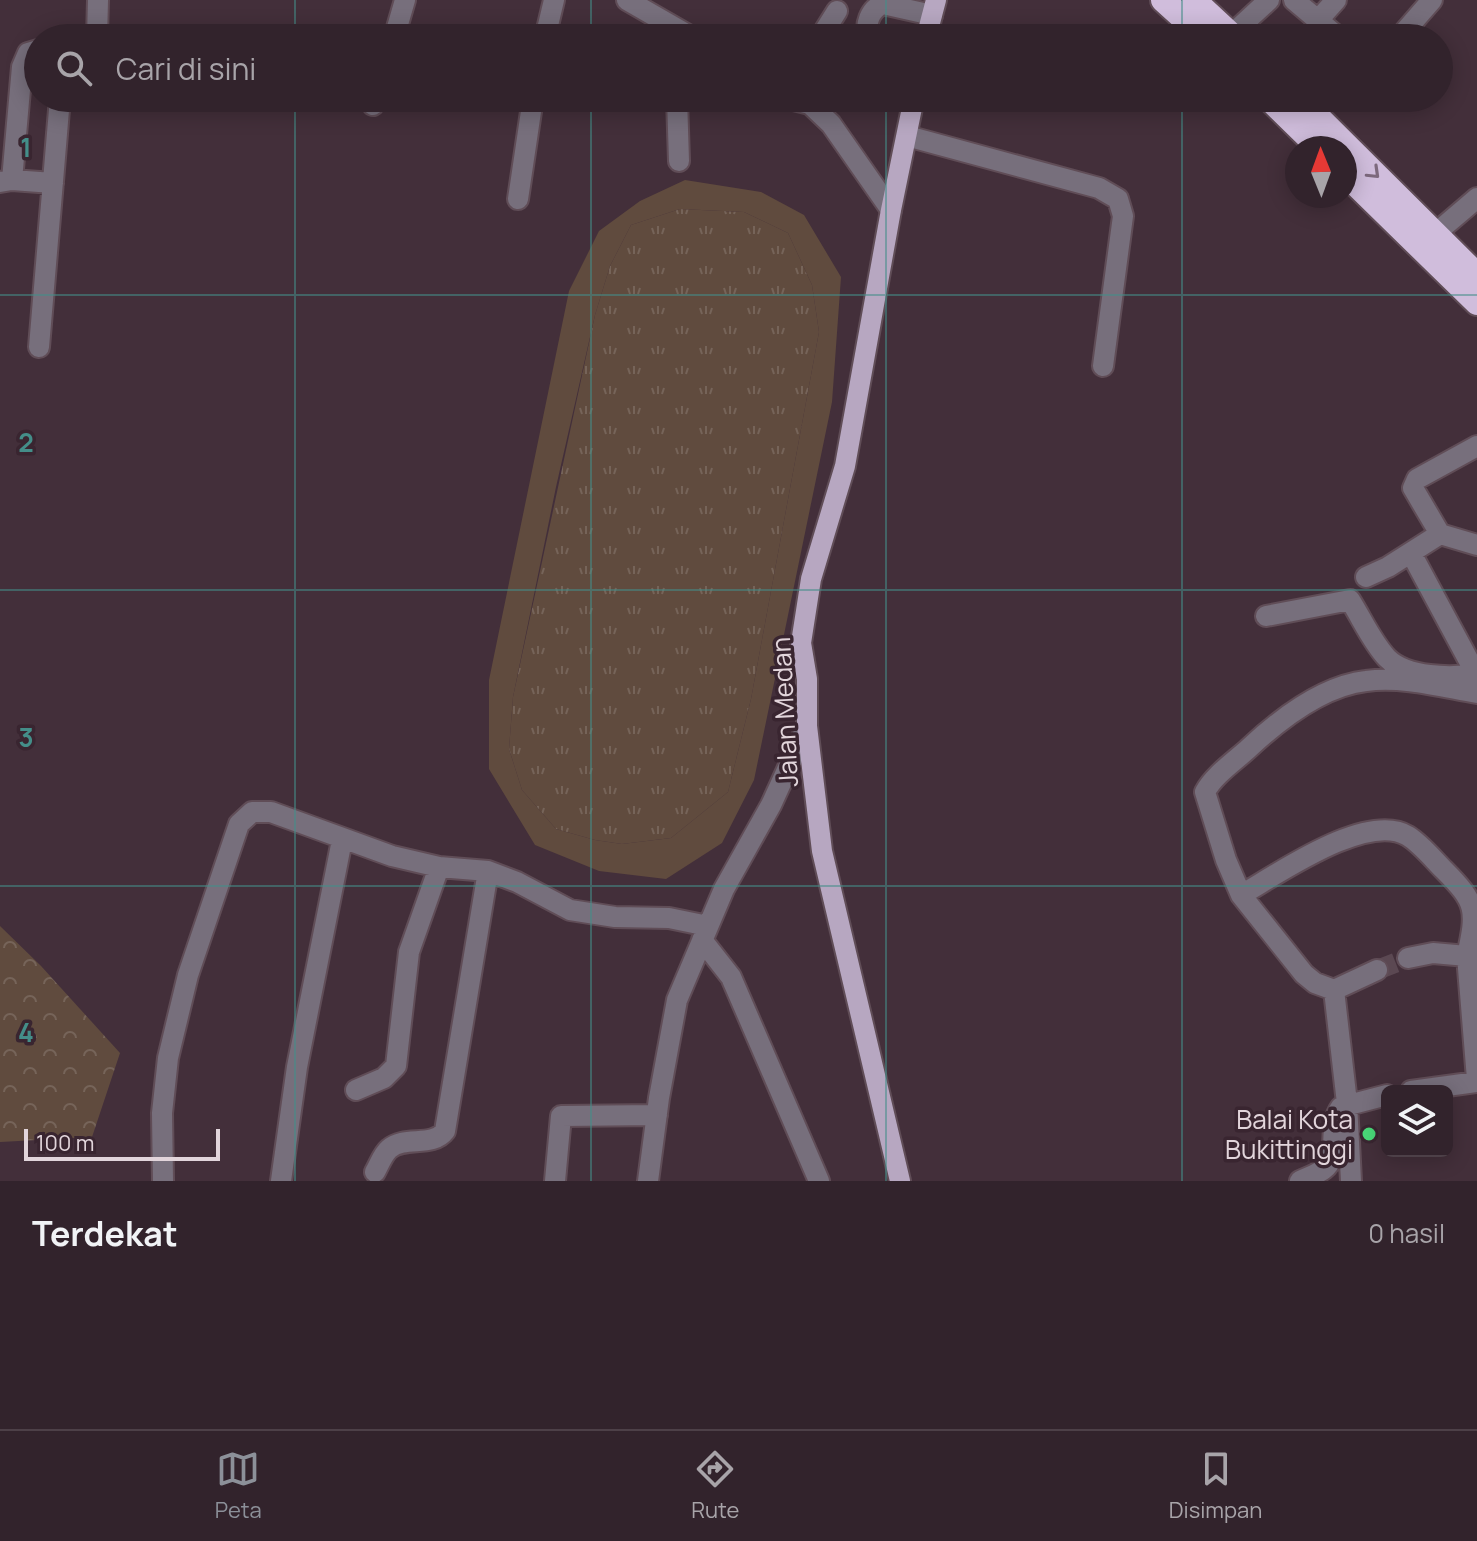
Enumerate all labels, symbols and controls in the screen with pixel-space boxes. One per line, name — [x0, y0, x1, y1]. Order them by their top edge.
search box — [24, 24, 1453, 112]
icon: search — [52, 46, 96, 90]
text: Cari di sini — [116, 48, 256, 89]
text: 1 — [20, 129, 32, 165]
north arrow — [1285, 136, 1357, 208]
one-way arrow — [1365, 163, 1379, 178]
text: 2 — [18, 424, 34, 460]
street label: Jalan Medan — [762, 636, 806, 788]
text: 3 — [18, 719, 34, 755]
text: 4 — [18, 1014, 34, 1050]
map controls — [1381, 1085, 1453, 1157]
button: layers — [1381, 1085, 1453, 1157]
place label: Balai Kota Bukittinggi — [1225, 1101, 1353, 1167]
scale bar — [24, 1125, 220, 1161]
marker: Balai Kota Bukittinggi — [1360, 1125, 1378, 1143]
text: 100 m — [36, 1128, 94, 1158]
text: Terdekat — [32, 1210, 178, 1256]
text: 0 hasil — [1368, 1215, 1445, 1251]
tab: Peta — [215, 1447, 262, 1525]
tab: Rute — [691, 1447, 739, 1525]
tab: Disimpan — [1169, 1447, 1262, 1525]

